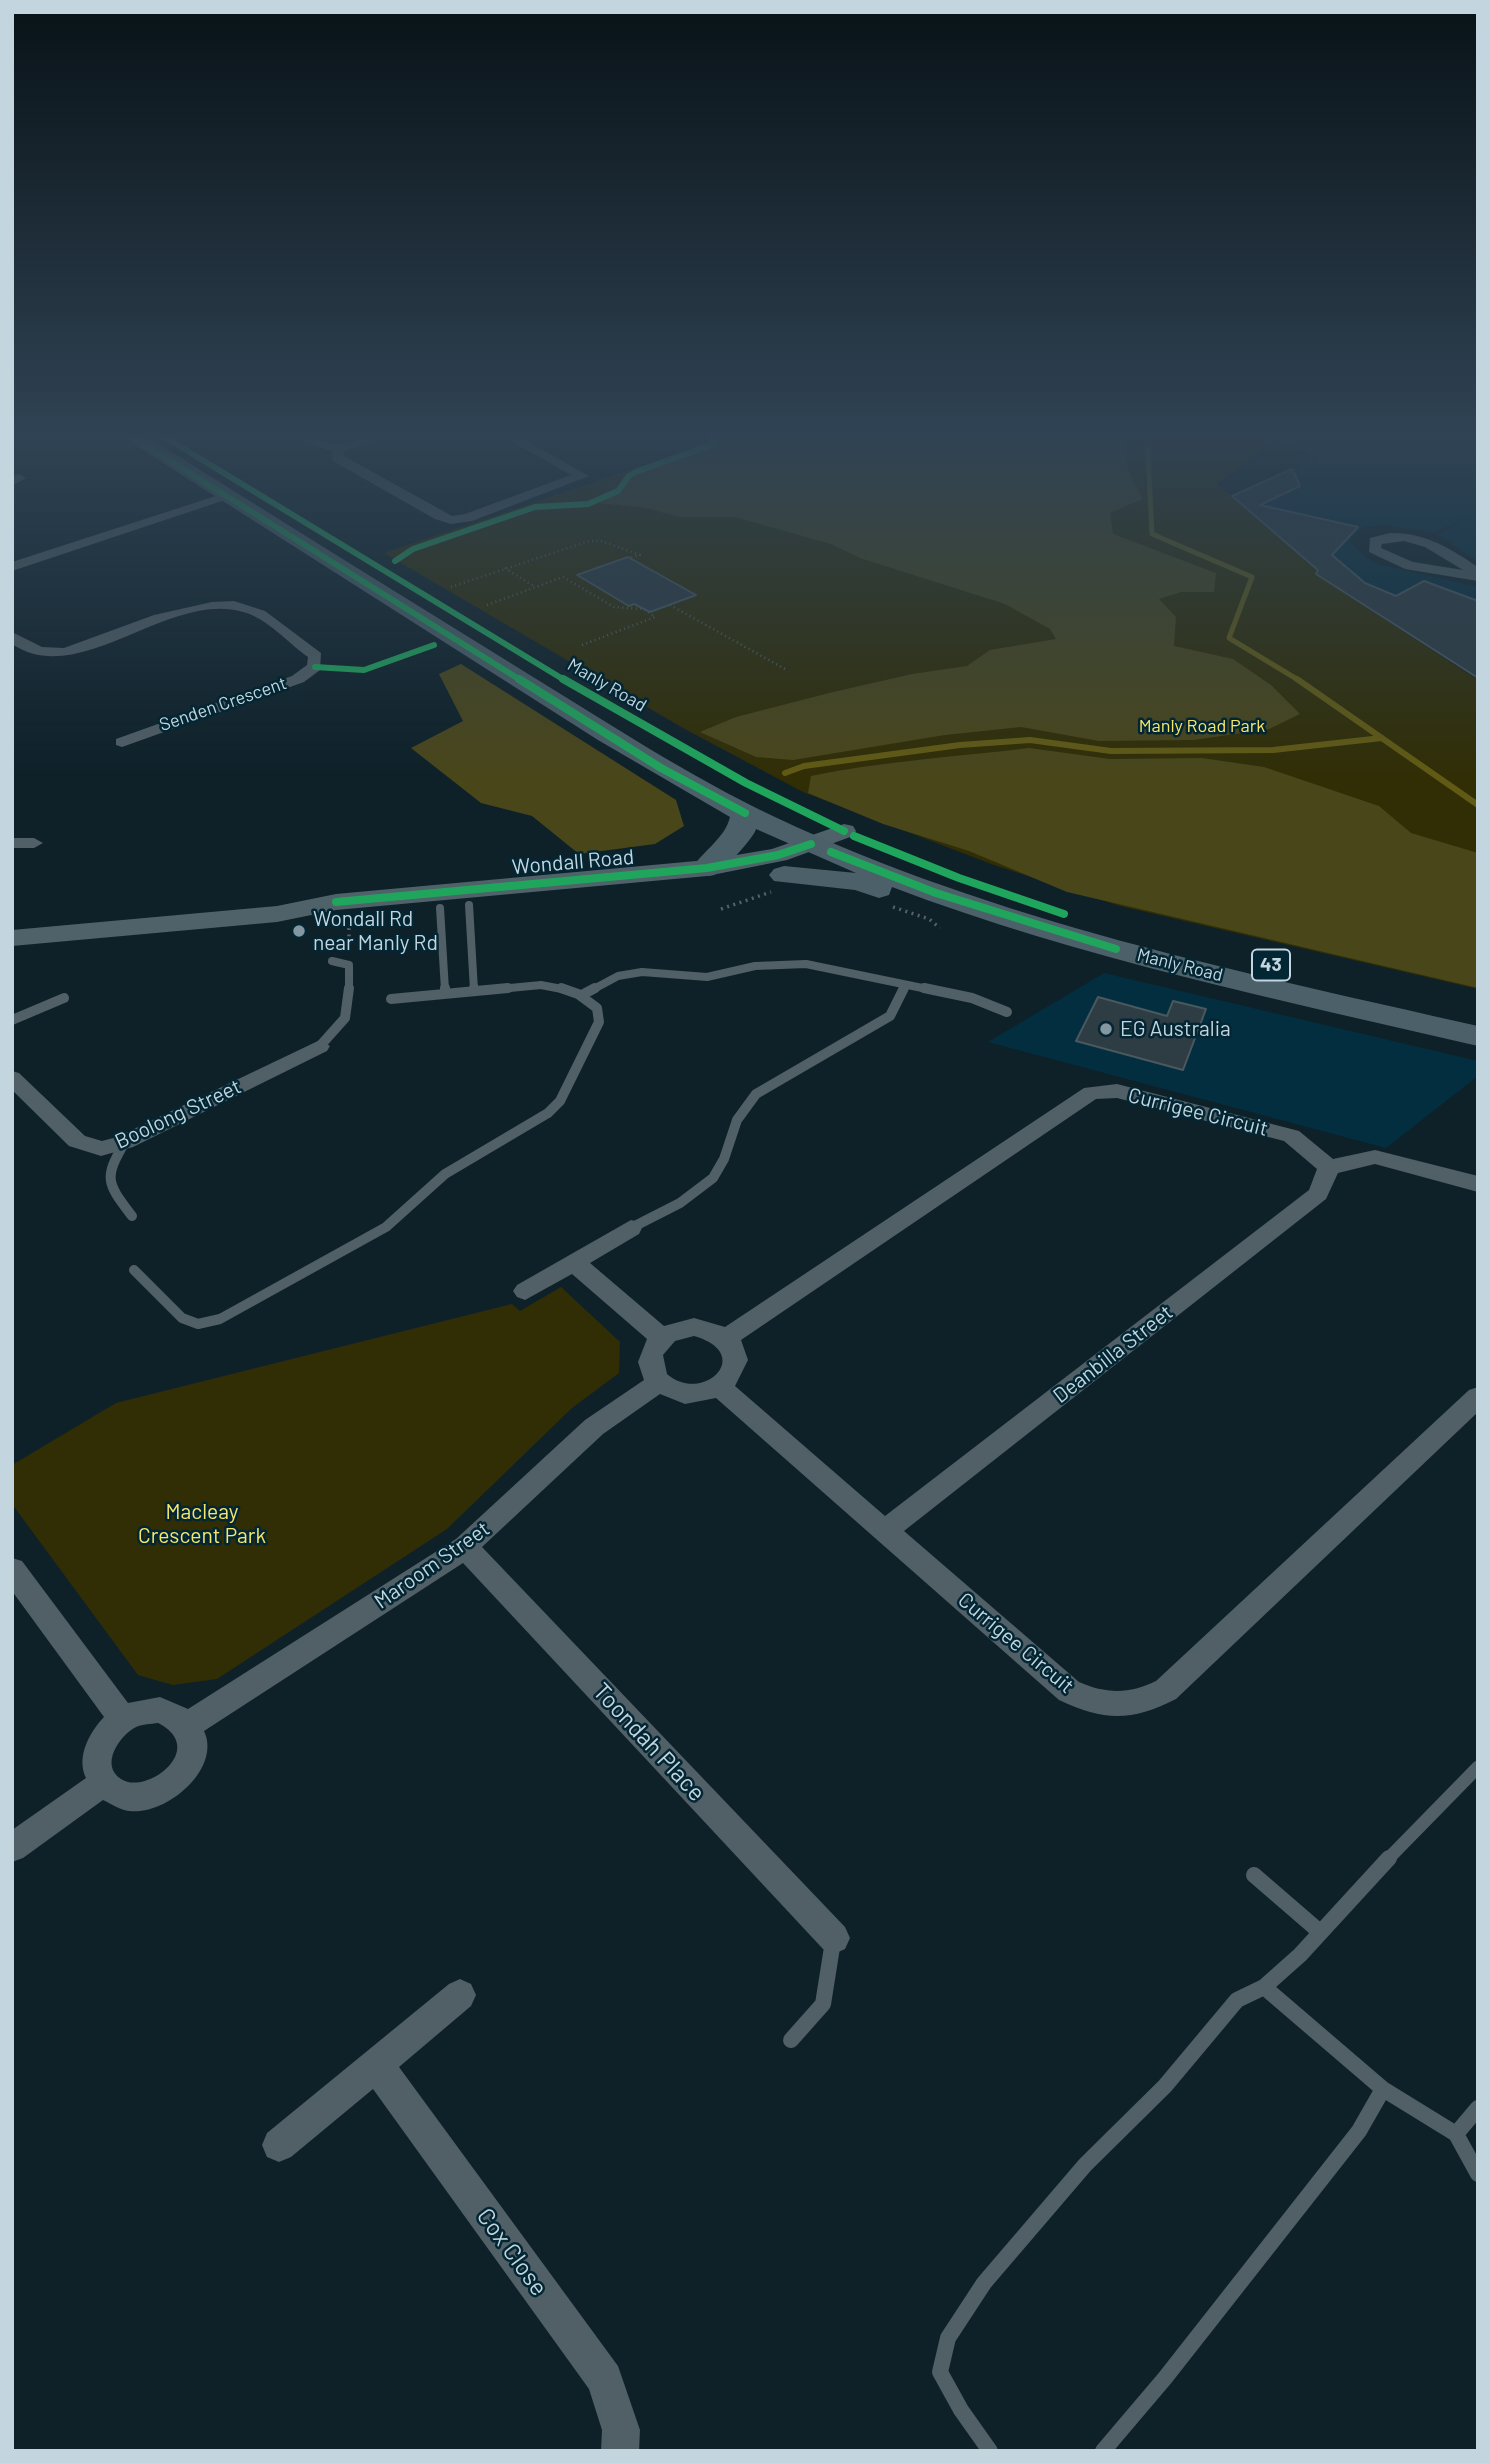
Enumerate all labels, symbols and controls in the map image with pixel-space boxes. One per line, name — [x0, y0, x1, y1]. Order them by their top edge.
street label: Manly Road — [564, 654, 650, 716]
street label: Senden Crescent — [157, 672, 289, 736]
park label: Manly Road Park — [1139, 715, 1265, 737]
street label: Wondall Road — [511, 844, 635, 880]
place label: Wondall Rd near Manly Rd — [313, 906, 438, 956]
marker: Wondall Rd near Manly Rd — [291, 923, 307, 939]
street label: Manly Road — [1135, 944, 1225, 986]
road number: 43 — [1252, 950, 1290, 981]
place label: EG Australia — [1120, 1016, 1231, 1042]
marker: EG Australia — [1098, 1021, 1114, 1037]
street label: Boolong Street — [111, 1074, 245, 1154]
street label: Currigee Circuit — [1125, 1082, 1271, 1142]
street label: Deanbilla Street — [1048, 1299, 1178, 1409]
park label: Macleay Crescent Park — [138, 1499, 266, 1549]
street label: Maroom Street — [369, 1516, 495, 1614]
street label: Currigee Circuit — [953, 1587, 1079, 1699]
street label: Toondah Place — [587, 1677, 711, 1807]
street label: Cox Close — [471, 2203, 553, 2301]

